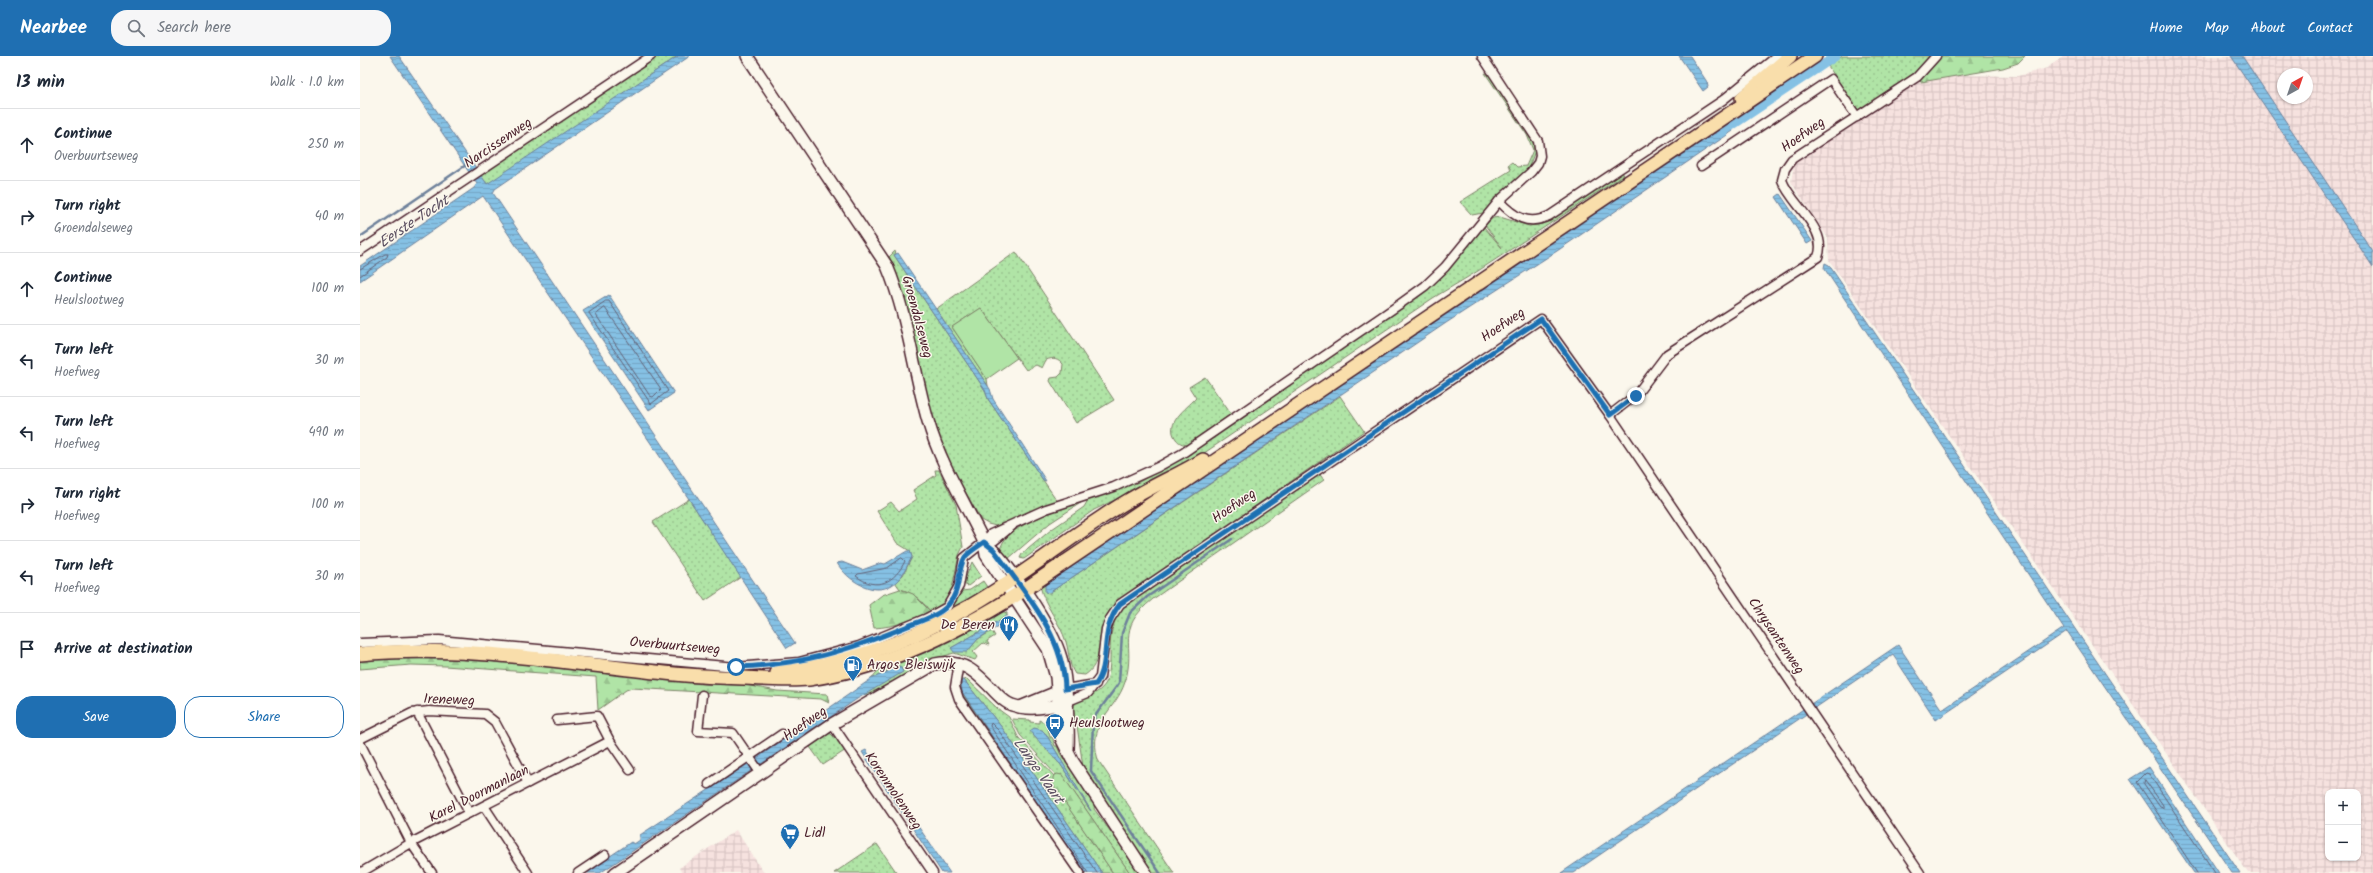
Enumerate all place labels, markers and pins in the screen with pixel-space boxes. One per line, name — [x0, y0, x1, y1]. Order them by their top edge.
place label: De Beren — [940, 614, 995, 636]
restaurant icon: De Beren — [998, 614, 1020, 642]
fuel station icon: Argos Bleiswijk — [842, 654, 864, 682]
place label: Argos Bleiswijk — [867, 654, 956, 676]
bus stop icon: Heulslootweg — [1044, 712, 1066, 740]
place label: Heulslootweg — [1069, 712, 1145, 734]
supermarket icon: Lidl — [779, 822, 801, 850]
place label: Lidl — [804, 822, 826, 844]

